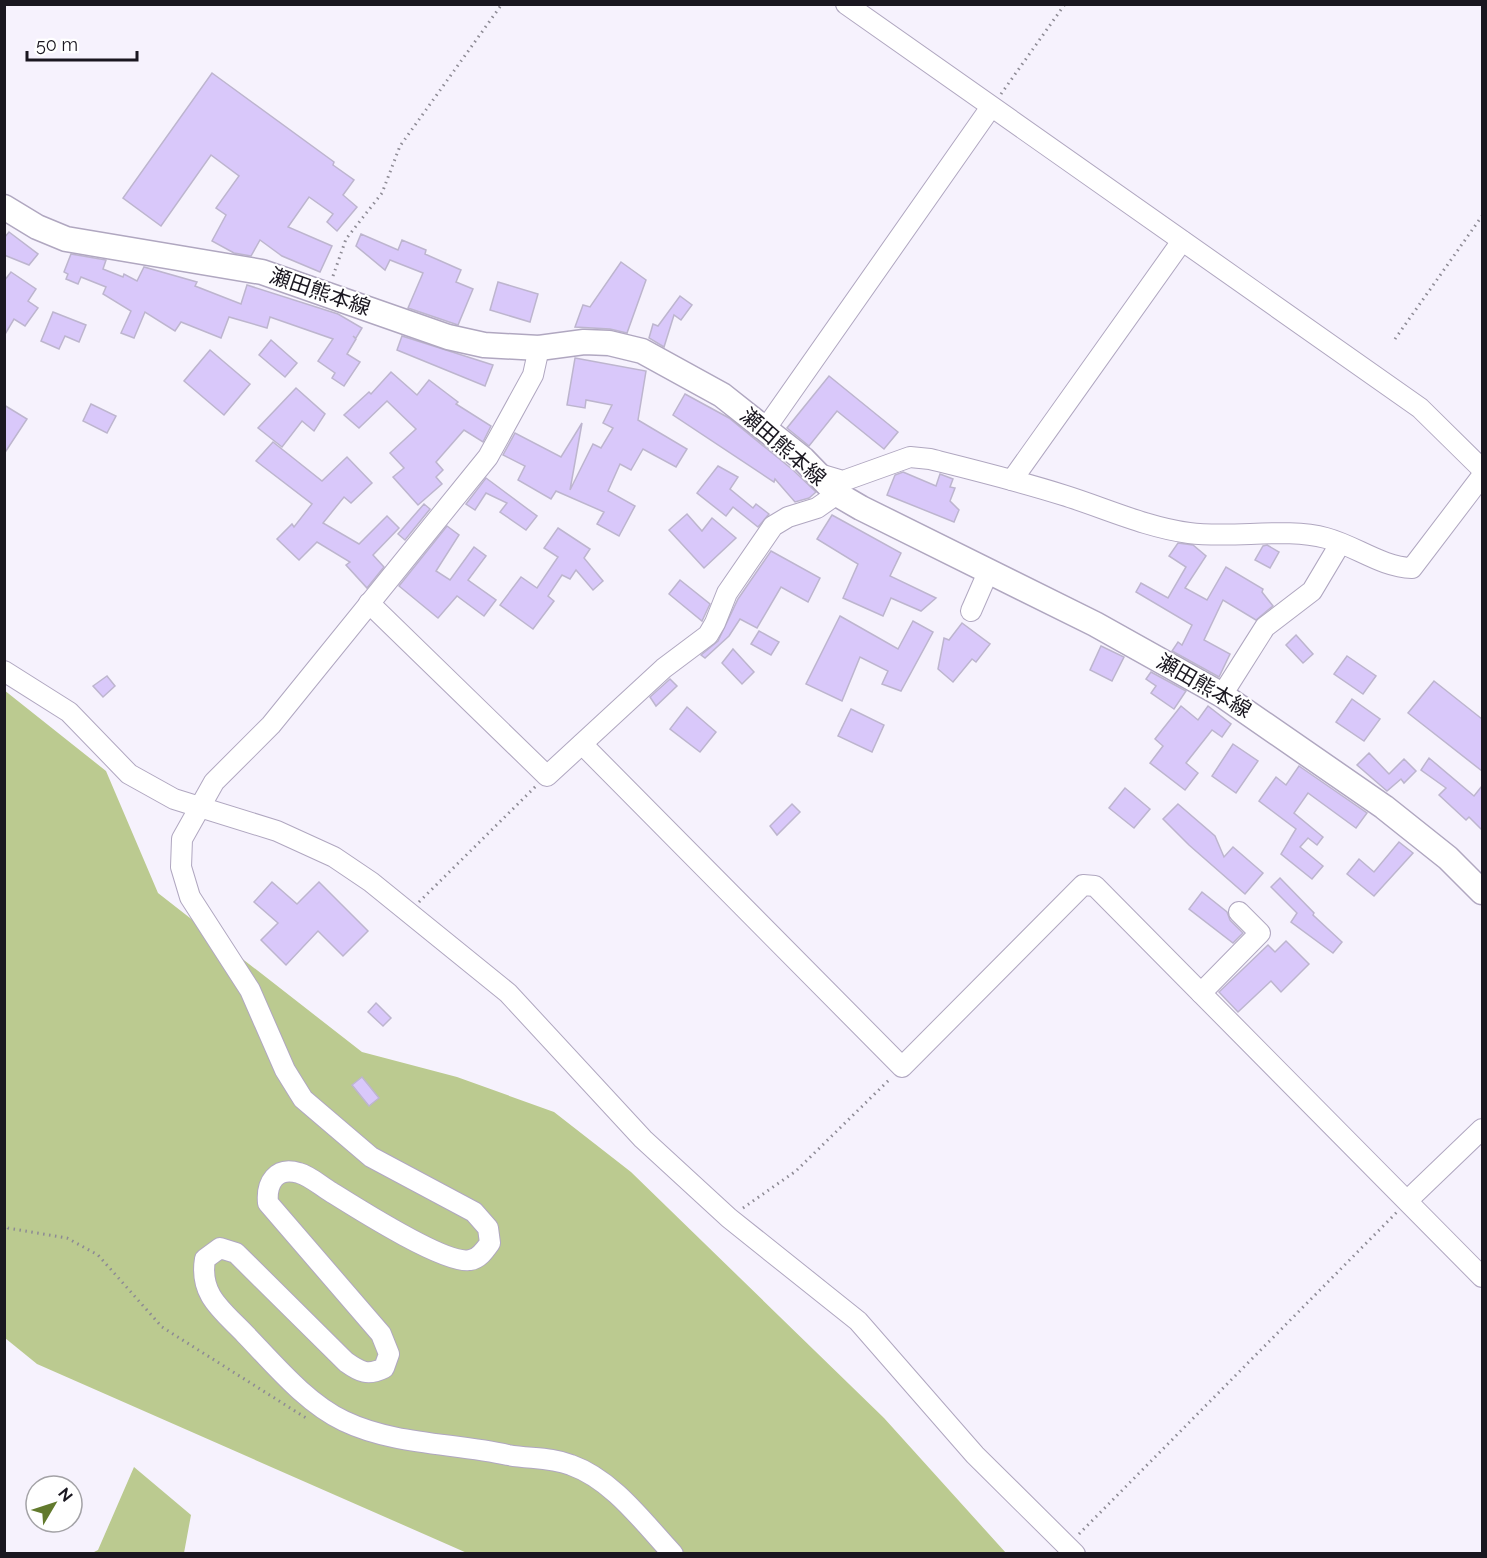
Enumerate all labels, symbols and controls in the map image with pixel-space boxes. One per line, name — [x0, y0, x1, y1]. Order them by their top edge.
scale bar — [27, 24, 136, 62]
text: 50 m — [36, 34, 78, 55]
street label: 瀬田熊本線 — [266, 263, 374, 320]
street label: 瀬田熊本線 — [736, 403, 831, 490]
street label: 瀬田熊本線 — [1153, 648, 1256, 723]
north arrow — [24, 1474, 84, 1534]
text: N — [54, 1484, 76, 1506]

